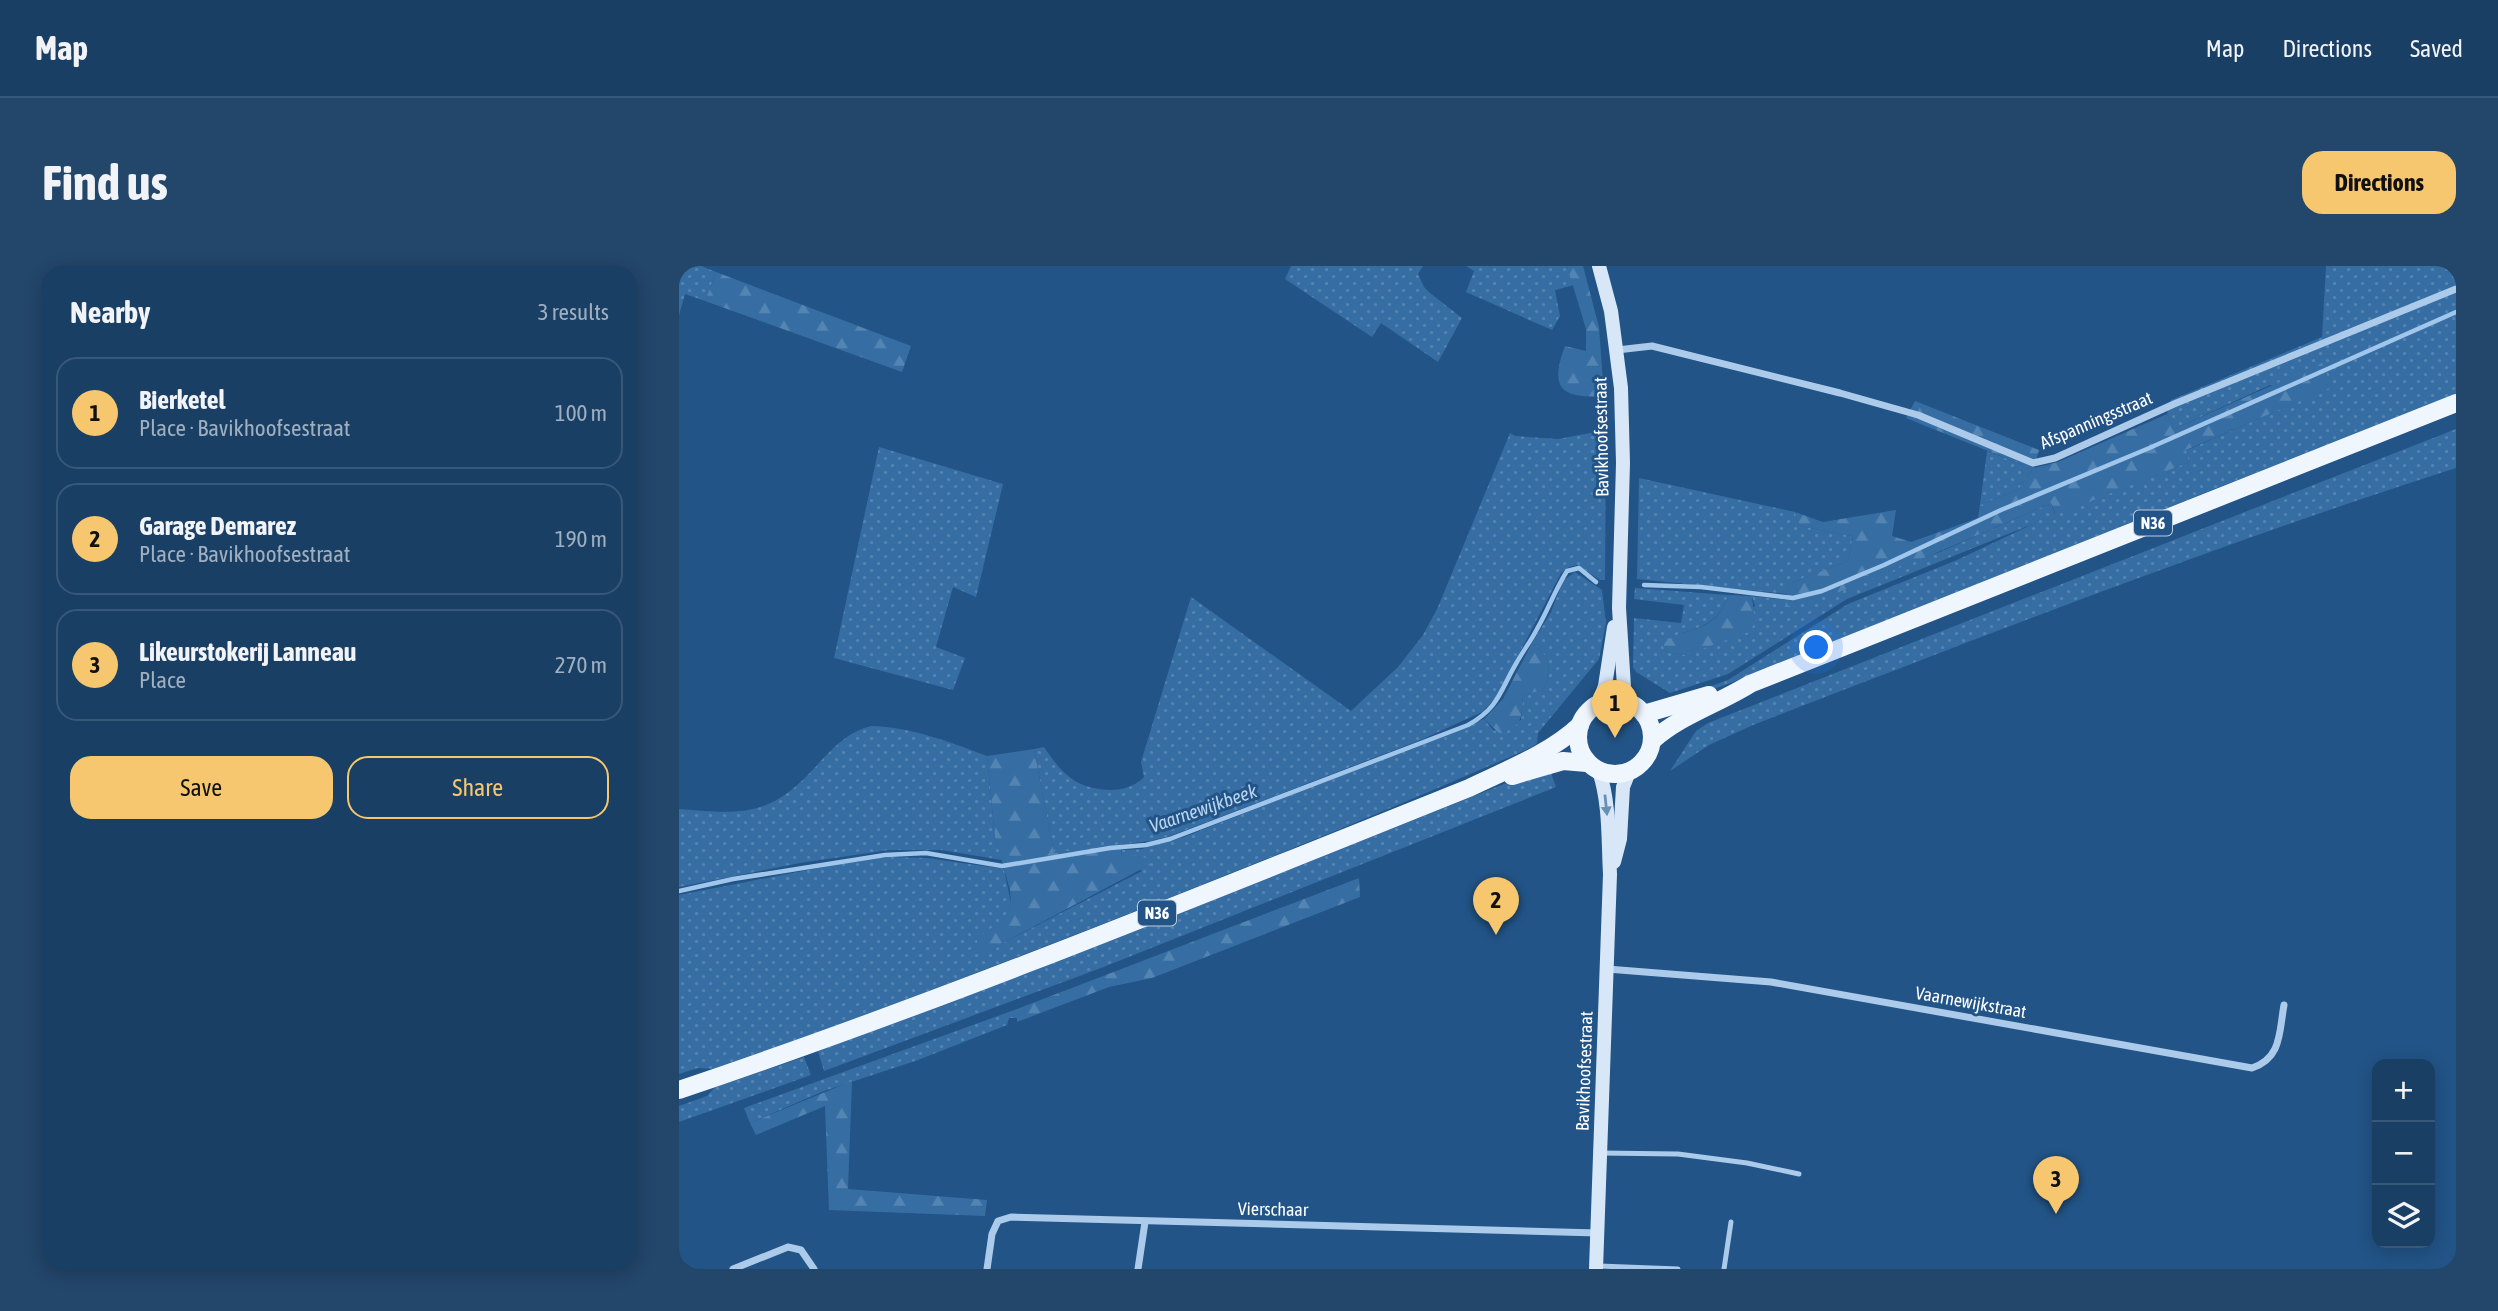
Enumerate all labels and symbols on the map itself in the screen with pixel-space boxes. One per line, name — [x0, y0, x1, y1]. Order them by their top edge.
street label: Bavikhoofsestraat — [1589, 377, 1613, 497]
street label: Afspanningsstraat — [2037, 387, 2155, 453]
road number: N36 — [2134, 510, 2172, 536]
your location — [1799, 630, 1833, 664]
pin: 1 — [1592, 680, 1638, 738]
water label: Vaarnewijkbeek — [1146, 779, 1260, 837]
one-way arrow — [1601, 794, 1612, 816]
pin: 2 — [1473, 877, 1519, 935]
road number: N36 — [1138, 900, 1176, 926]
street label: Vaarnewijkstraat — [1914, 982, 2028, 1022]
street label: Bavikhoofsestraat — [1571, 1011, 1597, 1131]
pin: 3 — [2033, 1156, 2079, 1214]
street label: Vierschaar — [1238, 1198, 1309, 1220]

